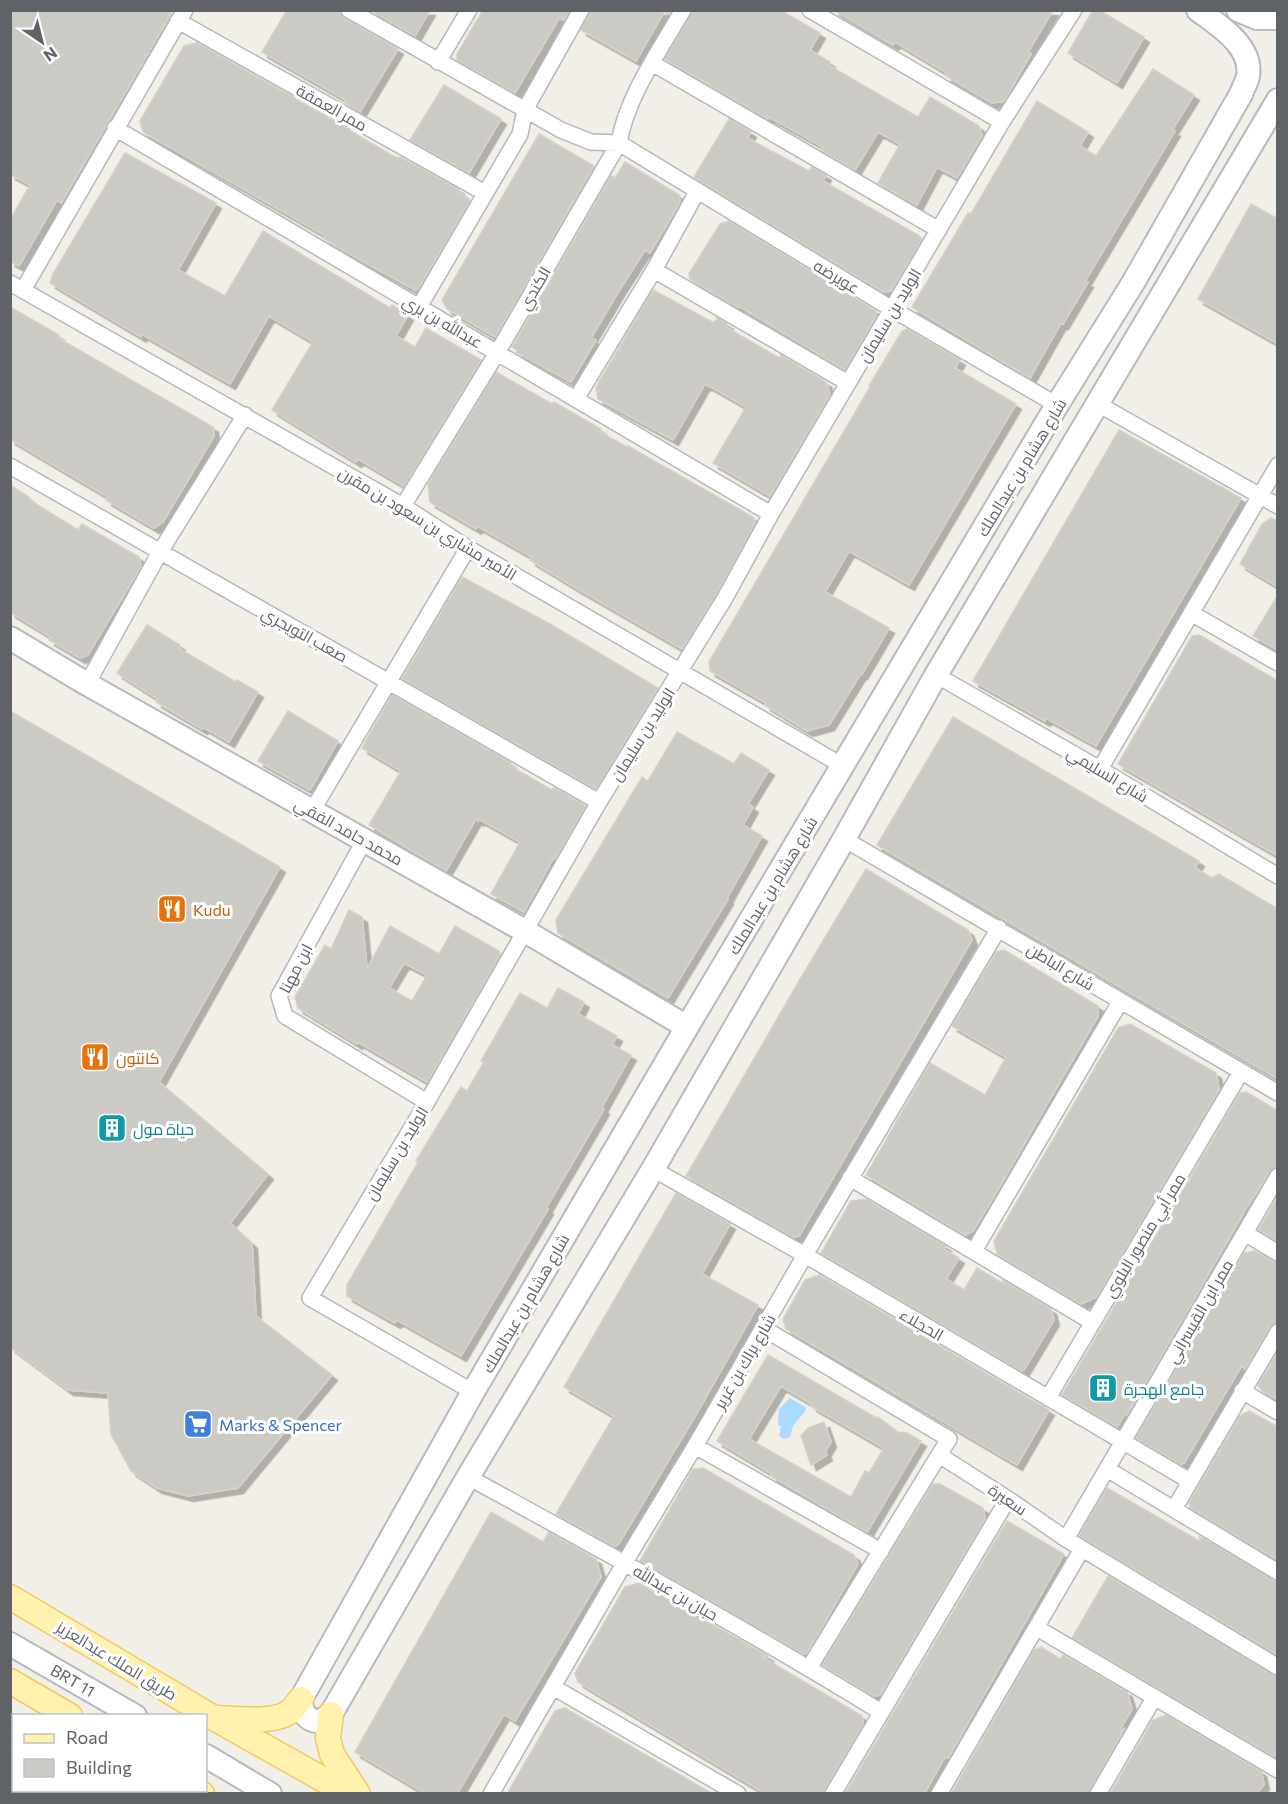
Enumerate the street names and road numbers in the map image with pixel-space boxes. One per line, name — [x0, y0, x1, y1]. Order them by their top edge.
street label: ممر العمقة — [293, 80, 371, 135]
street label: عويرضه — [810, 255, 863, 298]
street label: الكندي — [514, 263, 558, 316]
street label: الوليد بن سليمان — [853, 265, 926, 366]
street label: عبدالله بن بري — [397, 291, 486, 356]
street label: شارع هشام بن عبدالملك — [972, 395, 1072, 541]
street label: الأمير مشاري بن سعود بن مقرن — [333, 462, 520, 588]
street label: صعب التويجري — [256, 603, 351, 670]
street label: الوليد بن سليمان — [606, 684, 680, 785]
street label: شارع السليمي — [1061, 742, 1152, 810]
street label: محمد حامد الفقي — [289, 793, 407, 873]
street label: شارع هشام بن عبدالملك — [723, 813, 823, 959]
street label: شارع الباطن — [1022, 938, 1098, 996]
street label: ابن مهنا — [274, 940, 317, 997]
street label: الوليد بن سليمان — [360, 1103, 433, 1204]
street label: ممر أبي منصور البلوي — [1099, 1169, 1193, 1303]
street label: شارع هشام بن عبدالملك — [477, 1230, 575, 1377]
street label: ممر ابن القيسراني — [1162, 1256, 1241, 1369]
street label: الحجلاء — [896, 1304, 947, 1345]
street label: شارع براك بن غرير — [709, 1310, 781, 1414]
street label: سعيرة — [985, 1479, 1031, 1520]
street label: حبان بن عبدالله — [629, 1560, 722, 1626]
street label: طريق الملك عبدالعزيز — [52, 1616, 181, 1705]
street label: BRT 11 — [48, 1660, 98, 1700]

